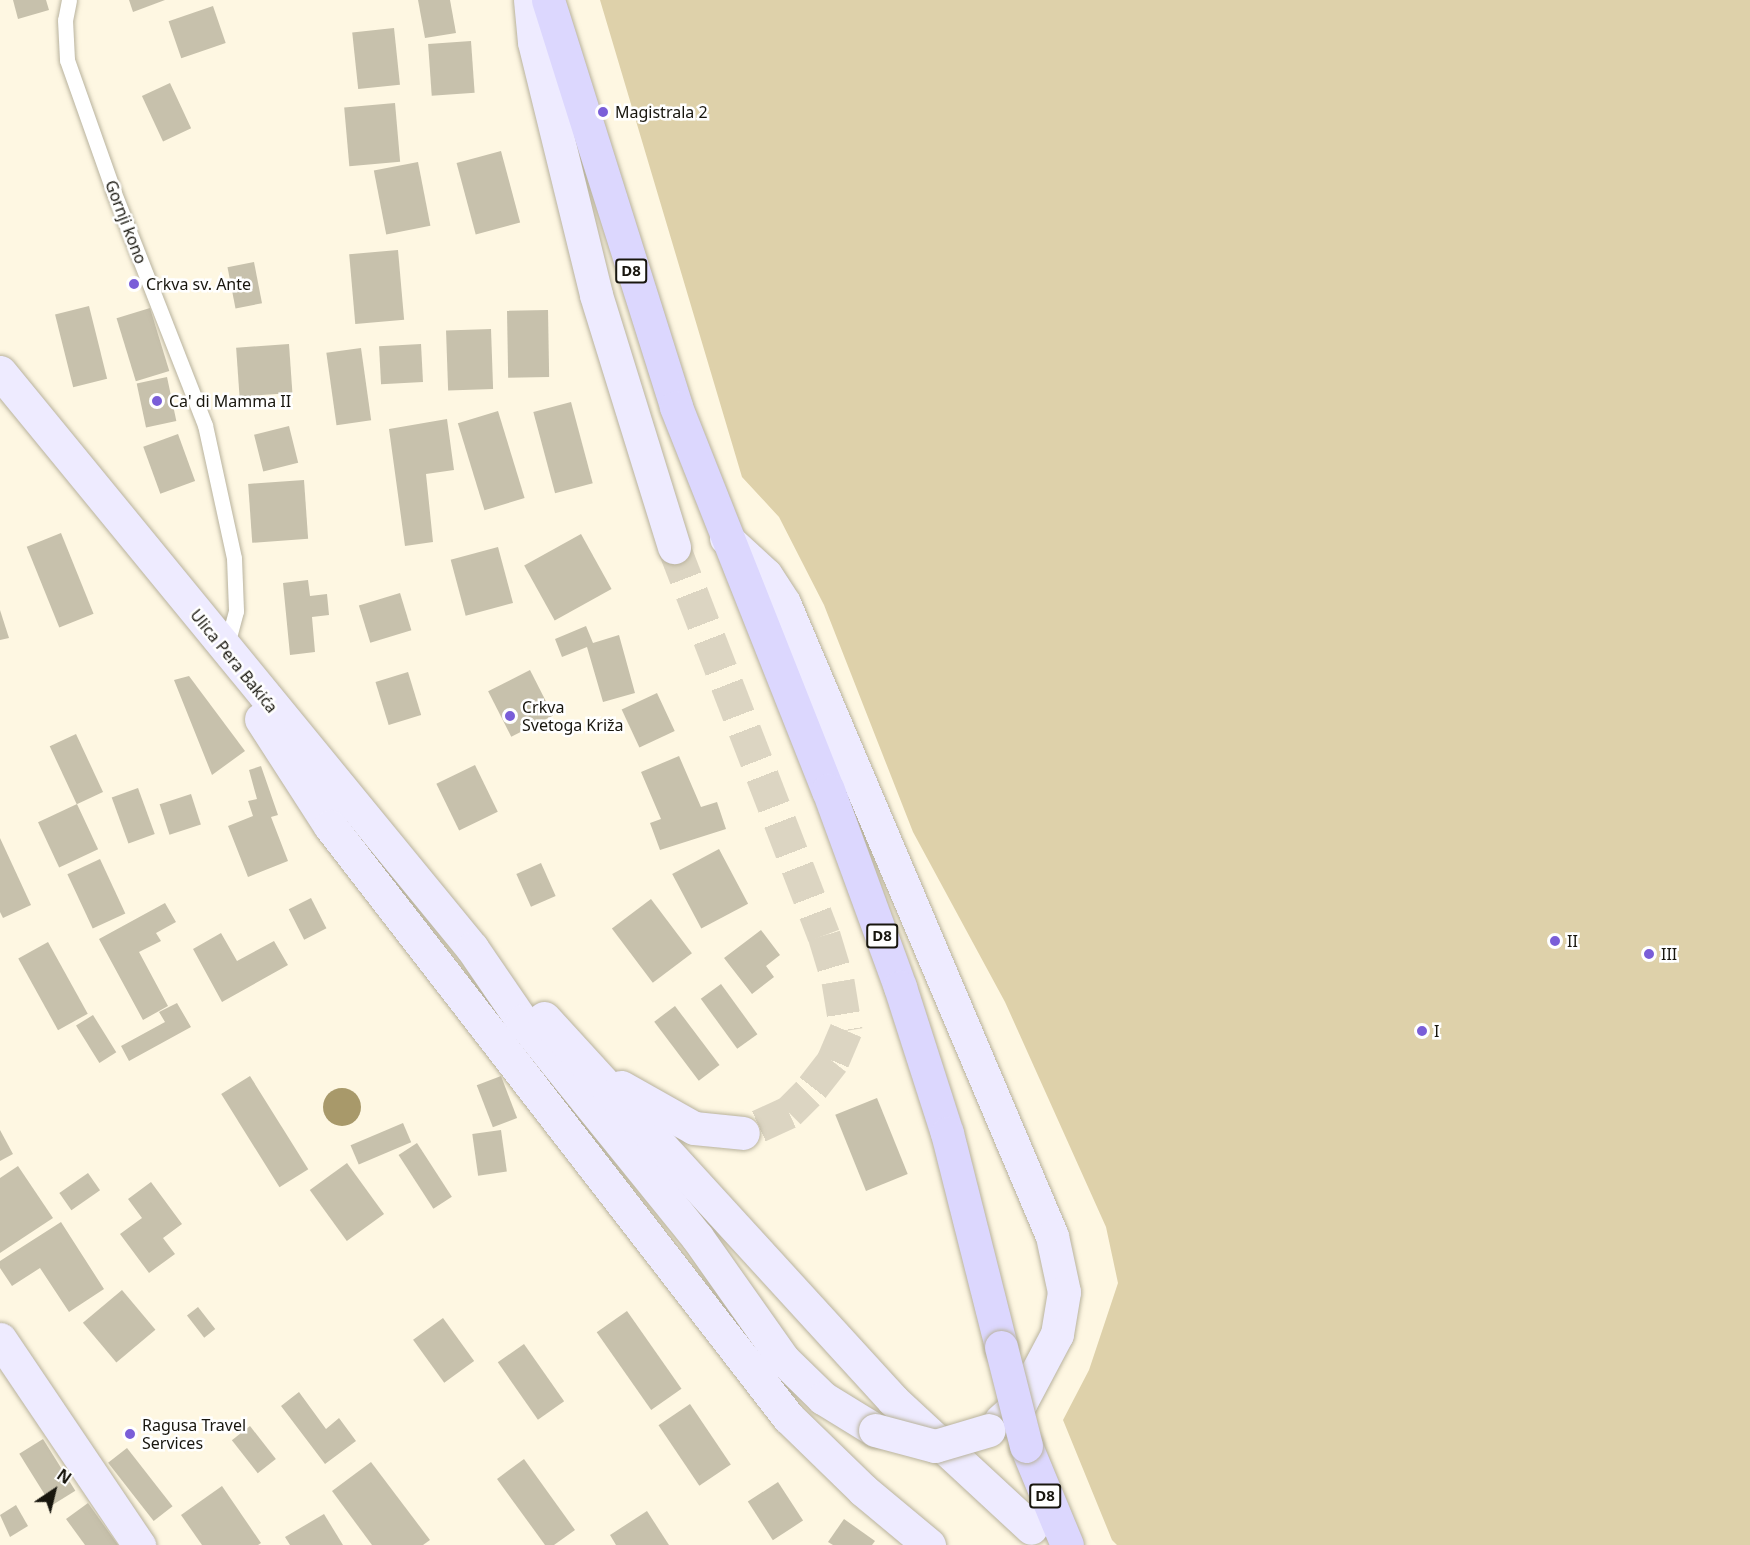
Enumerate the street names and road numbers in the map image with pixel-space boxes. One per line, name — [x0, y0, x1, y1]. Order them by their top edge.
street label: Gornji kono — [101, 177, 151, 267]
road number: D8 — [614, 259, 648, 283]
street label: Ulica Pera Bakića — [186, 605, 282, 717]
road number: D8 — [866, 924, 898, 948]
road number: D8 — [1028, 1484, 1062, 1508]

